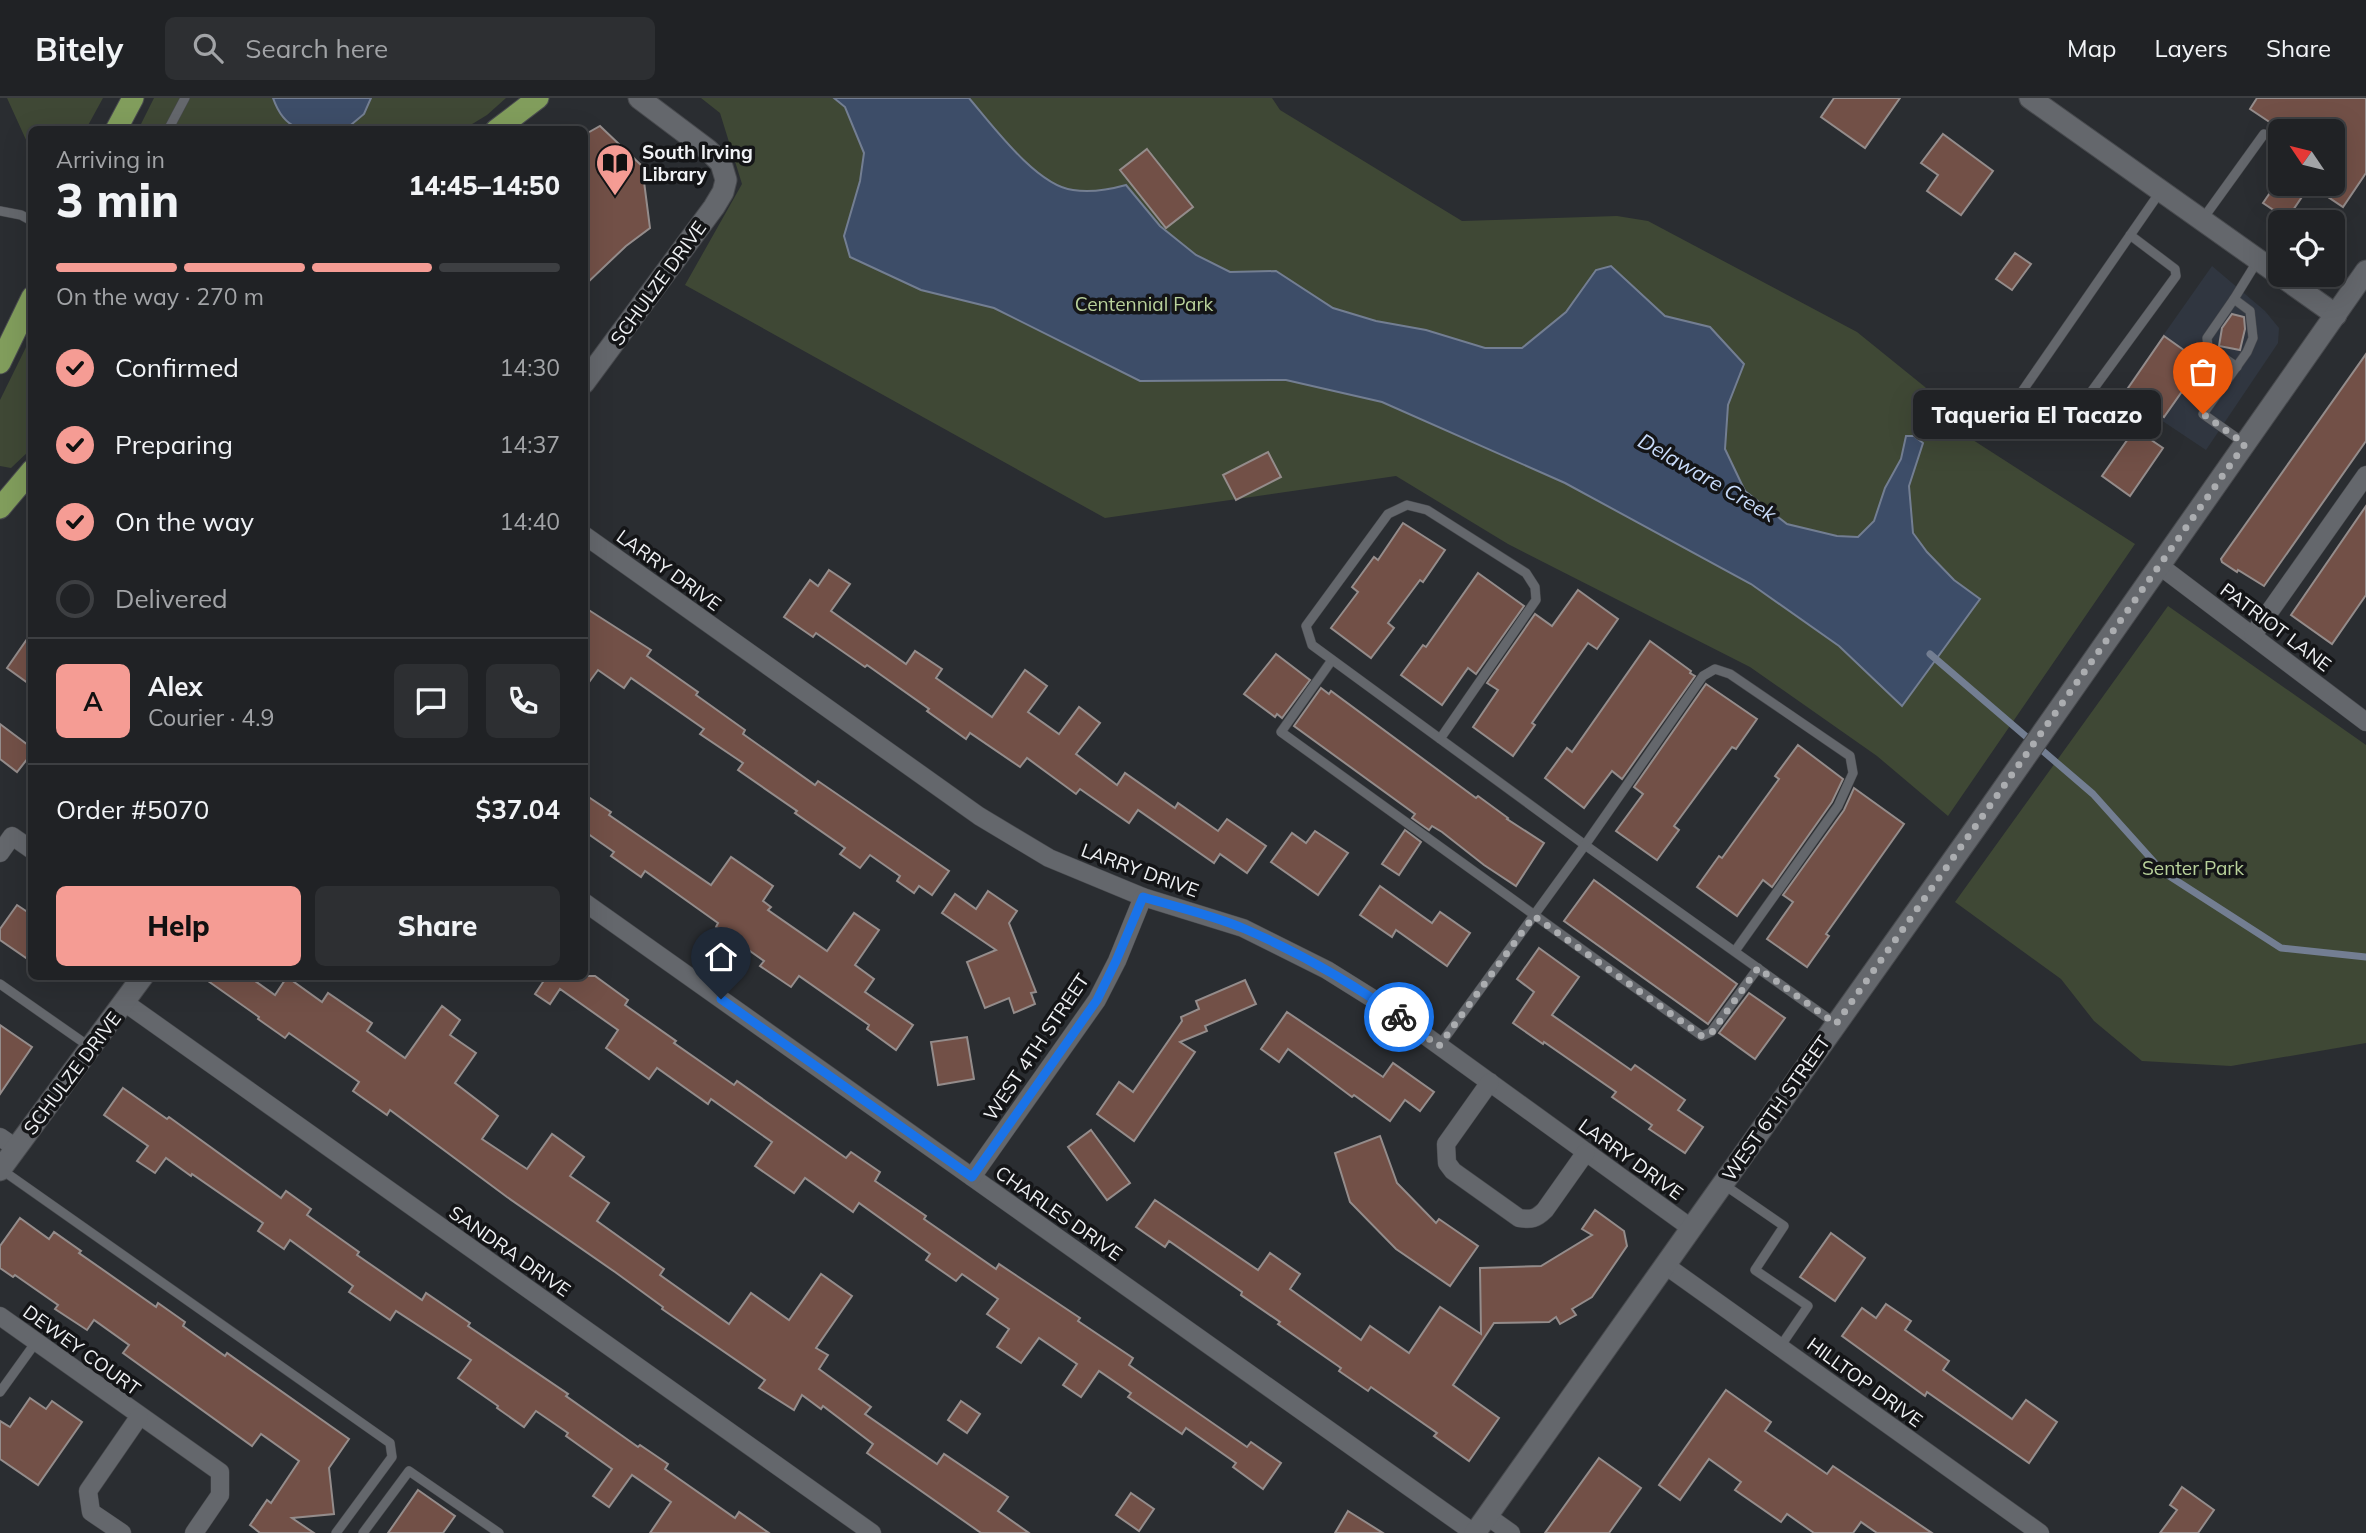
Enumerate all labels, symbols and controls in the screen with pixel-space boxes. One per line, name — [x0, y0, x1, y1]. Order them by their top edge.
search box — [165, 17, 655, 80]
text: Bitely — [35, 28, 123, 69]
icon: search — [189, 29, 227, 67]
text: Search here — [245, 32, 388, 65]
text: Map — [2067, 33, 2116, 63]
text: Layers — [2154, 33, 2228, 63]
text: Share — [2266, 33, 2331, 63]
north arrow — [2268, 119, 2345, 196]
map controls — [2268, 119, 2345, 287]
place label: South Irving Library — [642, 140, 753, 186]
library icon: South Irving Library — [594, 142, 636, 197]
text: Arriving in — [56, 145, 165, 174]
text: 14:45–14:50 — [409, 169, 560, 202]
text: 3 min — [56, 171, 179, 229]
button: locate — [2268, 210, 2345, 287]
street label: SCHULZE DRIVE — [605, 216, 711, 350]
text: On the way · 270 m — [56, 282, 264, 311]
park label: Centennial Park — [1075, 292, 1213, 316]
pin — [2173, 342, 2233, 414]
icon: check — [56, 349, 94, 387]
text: Confirmed — [115, 351, 239, 384]
text: 14:30 — [500, 353, 560, 382]
icon: bag — [2184, 353, 2222, 391]
callout: Taqueria El Tacazo — [1912, 390, 2161, 438]
text: Taqueria El Tacazo — [1932, 400, 2142, 429]
icon: check — [56, 426, 94, 464]
water label: Delaware Creek — [1634, 427, 1782, 528]
text: Preparing — [115, 428, 233, 461]
text: 14:37 — [500, 430, 560, 459]
icon: check — [56, 503, 94, 541]
text: On the way — [115, 505, 254, 538]
text: 14:40 — [500, 507, 560, 536]
street label: LARRY DRIVE — [612, 524, 726, 616]
street label: PATRIOT LANE — [2216, 578, 2336, 676]
text: Delivered — [115, 582, 228, 615]
button: chat — [394, 664, 468, 738]
button: phone — [486, 664, 560, 738]
text: Alex — [148, 670, 203, 703]
text: A — [83, 685, 103, 718]
text: Courier · 4.9 — [148, 703, 274, 732]
text: Order #5070 — [56, 793, 209, 826]
text: $37.04 — [476, 793, 560, 826]
street label: LARRY DRIVE — [1078, 838, 1202, 902]
park label: Senter Park — [2142, 856, 2244, 880]
button: Help — [56, 886, 301, 966]
button: Share — [315, 886, 560, 966]
pin — [691, 927, 751, 999]
icon: home — [702, 938, 740, 976]
street label: WEST 4TH STREET — [978, 968, 1094, 1125]
courier — [1364, 982, 1434, 1052]
icon: bike — [1380, 998, 1418, 1036]
street label: SCHULZE DRIVE — [18, 1007, 126, 1139]
street label: WEST 6TH STREET — [1717, 1030, 1836, 1185]
street label: LARRY DRIVE — [1574, 1113, 1688, 1205]
street label: CHARLES DRIVE — [991, 1160, 1127, 1266]
street label: SANDRA DRIVE — [445, 1200, 575, 1302]
street label: DEWEY COURT — [19, 1299, 146, 1401]
street label: HILLTOP DRIVE — [1802, 1332, 1928, 1432]

